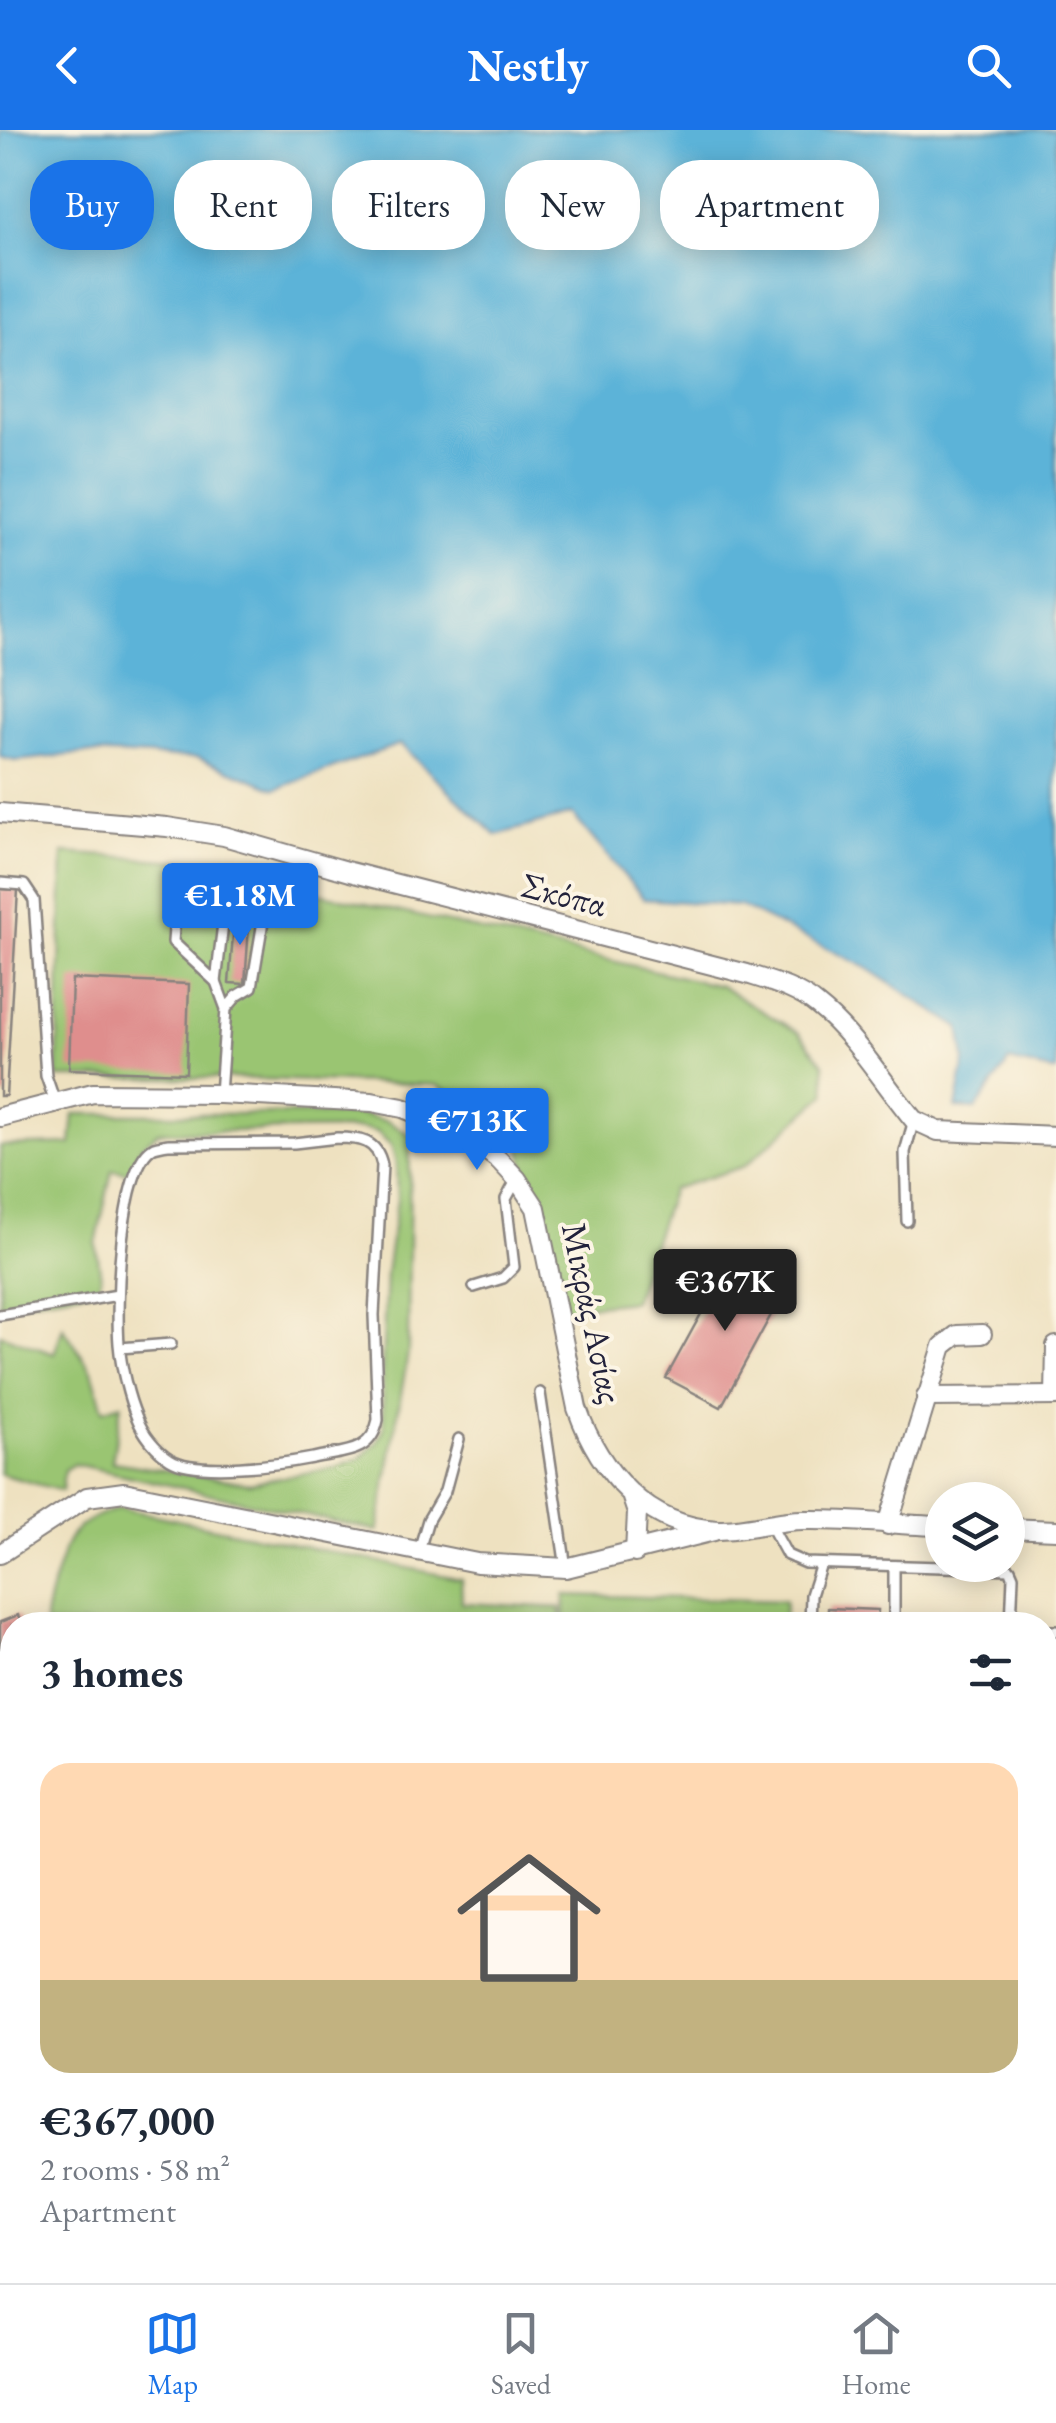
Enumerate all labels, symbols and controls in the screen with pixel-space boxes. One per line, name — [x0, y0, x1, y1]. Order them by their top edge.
text: Nestly — [467, 36, 589, 94]
icon: back — [40, 38, 95, 93]
icon: search — [961, 38, 1016, 93]
chip: Buy — [30, 160, 154, 250]
chip: Rent — [174, 160, 312, 250]
chip: Filters — [332, 160, 485, 250]
chip: New — [505, 160, 640, 250]
chip: Apartment — [660, 160, 879, 250]
street label: Σκόπα — [517, 862, 611, 926]
pin: €1.18M — [159, 863, 321, 948]
text: €1.18M — [184, 874, 296, 916]
pin: €713K — [407, 1088, 547, 1173]
text: €713K — [428, 1099, 526, 1141]
street label: Μικράς Ασίας — [552, 1219, 634, 1407]
pin: €367K — [655, 1249, 795, 1334]
text: €367K — [676, 1260, 774, 1302]
map controls — [925, 1482, 1025, 1582]
button: layers — [925, 1482, 1025, 1582]
text: 3 homes — [40, 1645, 183, 1700]
icon: filters — [963, 1645, 1018, 1700]
icon: home — [439, 1828, 619, 2008]
text: €367,000 — [40, 2093, 215, 2148]
text: 2 rooms · 58 m² — [40, 2148, 230, 2190]
text: Apartment — [40, 2190, 176, 2232]
tab: Map — [145, 2306, 200, 2402]
tab: Saved — [491, 2306, 551, 2402]
tab: Home — [841, 2306, 911, 2402]

